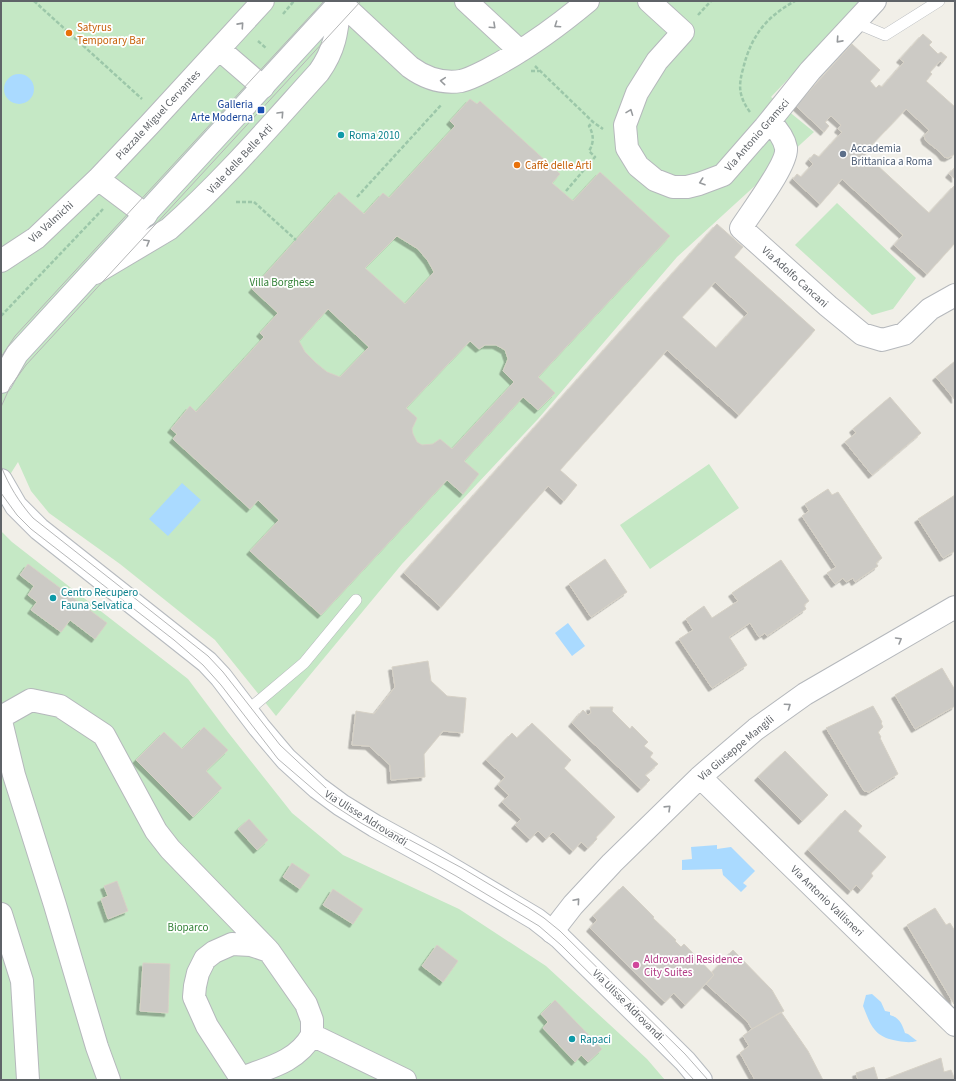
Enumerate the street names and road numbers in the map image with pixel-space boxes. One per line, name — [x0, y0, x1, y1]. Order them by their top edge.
street label: Piazzale Miguel Cervantes — [112, 66, 204, 163]
street label: Via Antonio Gramsci — [721, 95, 793, 175]
street label: Viale delle Belle Arti — [204, 121, 276, 197]
street label: Via Valmichi — [25, 198, 77, 246]
street label: Via Adolfo Cancani — [758, 243, 832, 311]
street label: Via Giuseppe Mangili — [695, 712, 777, 784]
street label: Via Ulisse Aldrovandi — [322, 786, 410, 850]
street label: Via Antonio Vallisneri — [787, 862, 867, 940]
street label: Via Ulisse Aldrovandi — [589, 966, 667, 1044]

